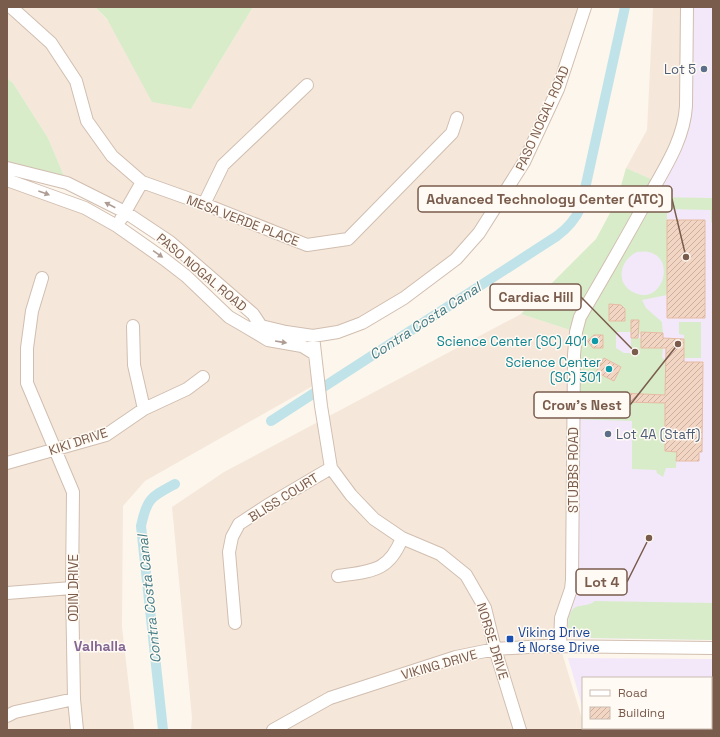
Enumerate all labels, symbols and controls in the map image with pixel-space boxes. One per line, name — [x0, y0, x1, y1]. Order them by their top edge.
place label: Lot 5 — [664, 61, 696, 78]
street label: PASO NOGAL ROAD — [512, 63, 573, 173]
marker: Lot 5 — [699, 64, 709, 74]
callout: Advanced Technology Center (ATC) — [418, 186, 672, 212]
one-way arrow — [38, 190, 50, 196]
text: Advanced Technology Center (ATC) — [426, 190, 664, 208]
street label: MESA VERDE PLACE — [184, 191, 301, 250]
one-way arrow — [104, 202, 116, 208]
street label: PASO NOGAL ROAD — [153, 230, 250, 315]
one-way arrow — [152, 250, 163, 258]
water label: Contra Costa Canal — [366, 277, 485, 364]
callout: Cardiac Hill — [490, 284, 581, 310]
text: Cardiac Hill — [498, 288, 574, 306]
place label: Science Center (SC) 401 — [437, 333, 587, 350]
marker: Science Center (SC) 401 — [590, 336, 600, 346]
one-way arrow — [275, 339, 287, 345]
place label: Science Center (SC) 301 — [505, 354, 601, 386]
marker: Science Center (SC) 301 — [604, 364, 614, 374]
callout: Crow's Nest — [534, 392, 630, 418]
text: Crow's Nest — [542, 396, 622, 414]
street label: KIKI DRIVE — [47, 424, 110, 459]
place label: Lot 4A (Staff) — [616, 426, 700, 443]
street label: STUBBS ROAD — [565, 427, 582, 513]
marker: Lot 4A (Staff) — [603, 429, 613, 439]
street label: BLISS COURT — [245, 469, 322, 526]
water label: Contra Costa Canal — [133, 532, 165, 664]
street label: ODIN DRIVE — [65, 554, 82, 622]
callout: Lot 4 — [576, 569, 627, 595]
text: Lot 4 — [585, 573, 619, 591]
street label: NORSE DRIVE — [473, 601, 512, 682]
place label: Viking Drive & Norse Drive — [518, 624, 600, 656]
marker: Viking Drive & Norse Drive — [505, 634, 515, 644]
district label: Valhalla — [74, 637, 126, 655]
street label: VIKING DRIVE — [399, 646, 479, 683]
legend — [582, 677, 712, 729]
text: Road — [618, 685, 647, 701]
text: Building — [618, 705, 665, 721]

